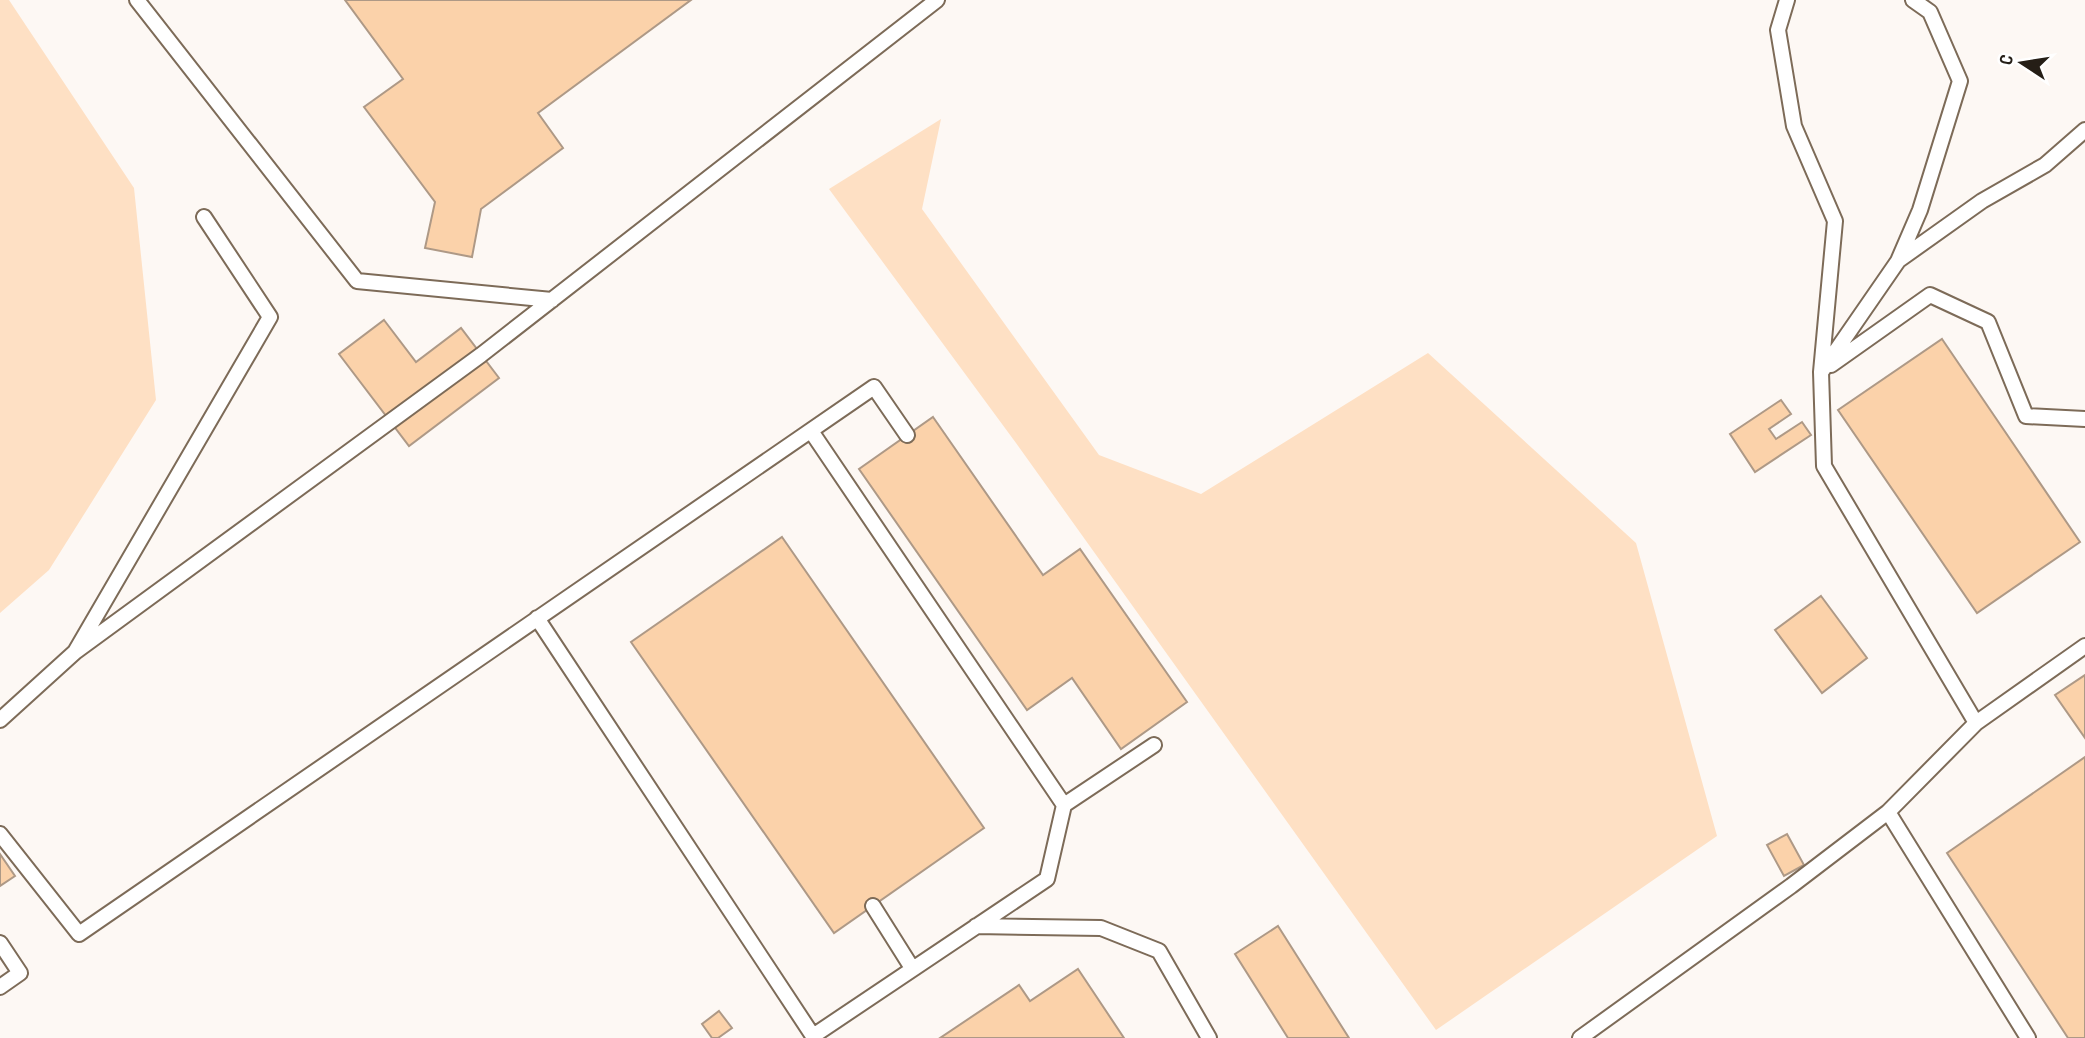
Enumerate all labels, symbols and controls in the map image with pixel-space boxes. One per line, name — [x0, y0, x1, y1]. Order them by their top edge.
north arrow — [1987, 28, 2057, 98]
text: С — [1995, 52, 2019, 67]

